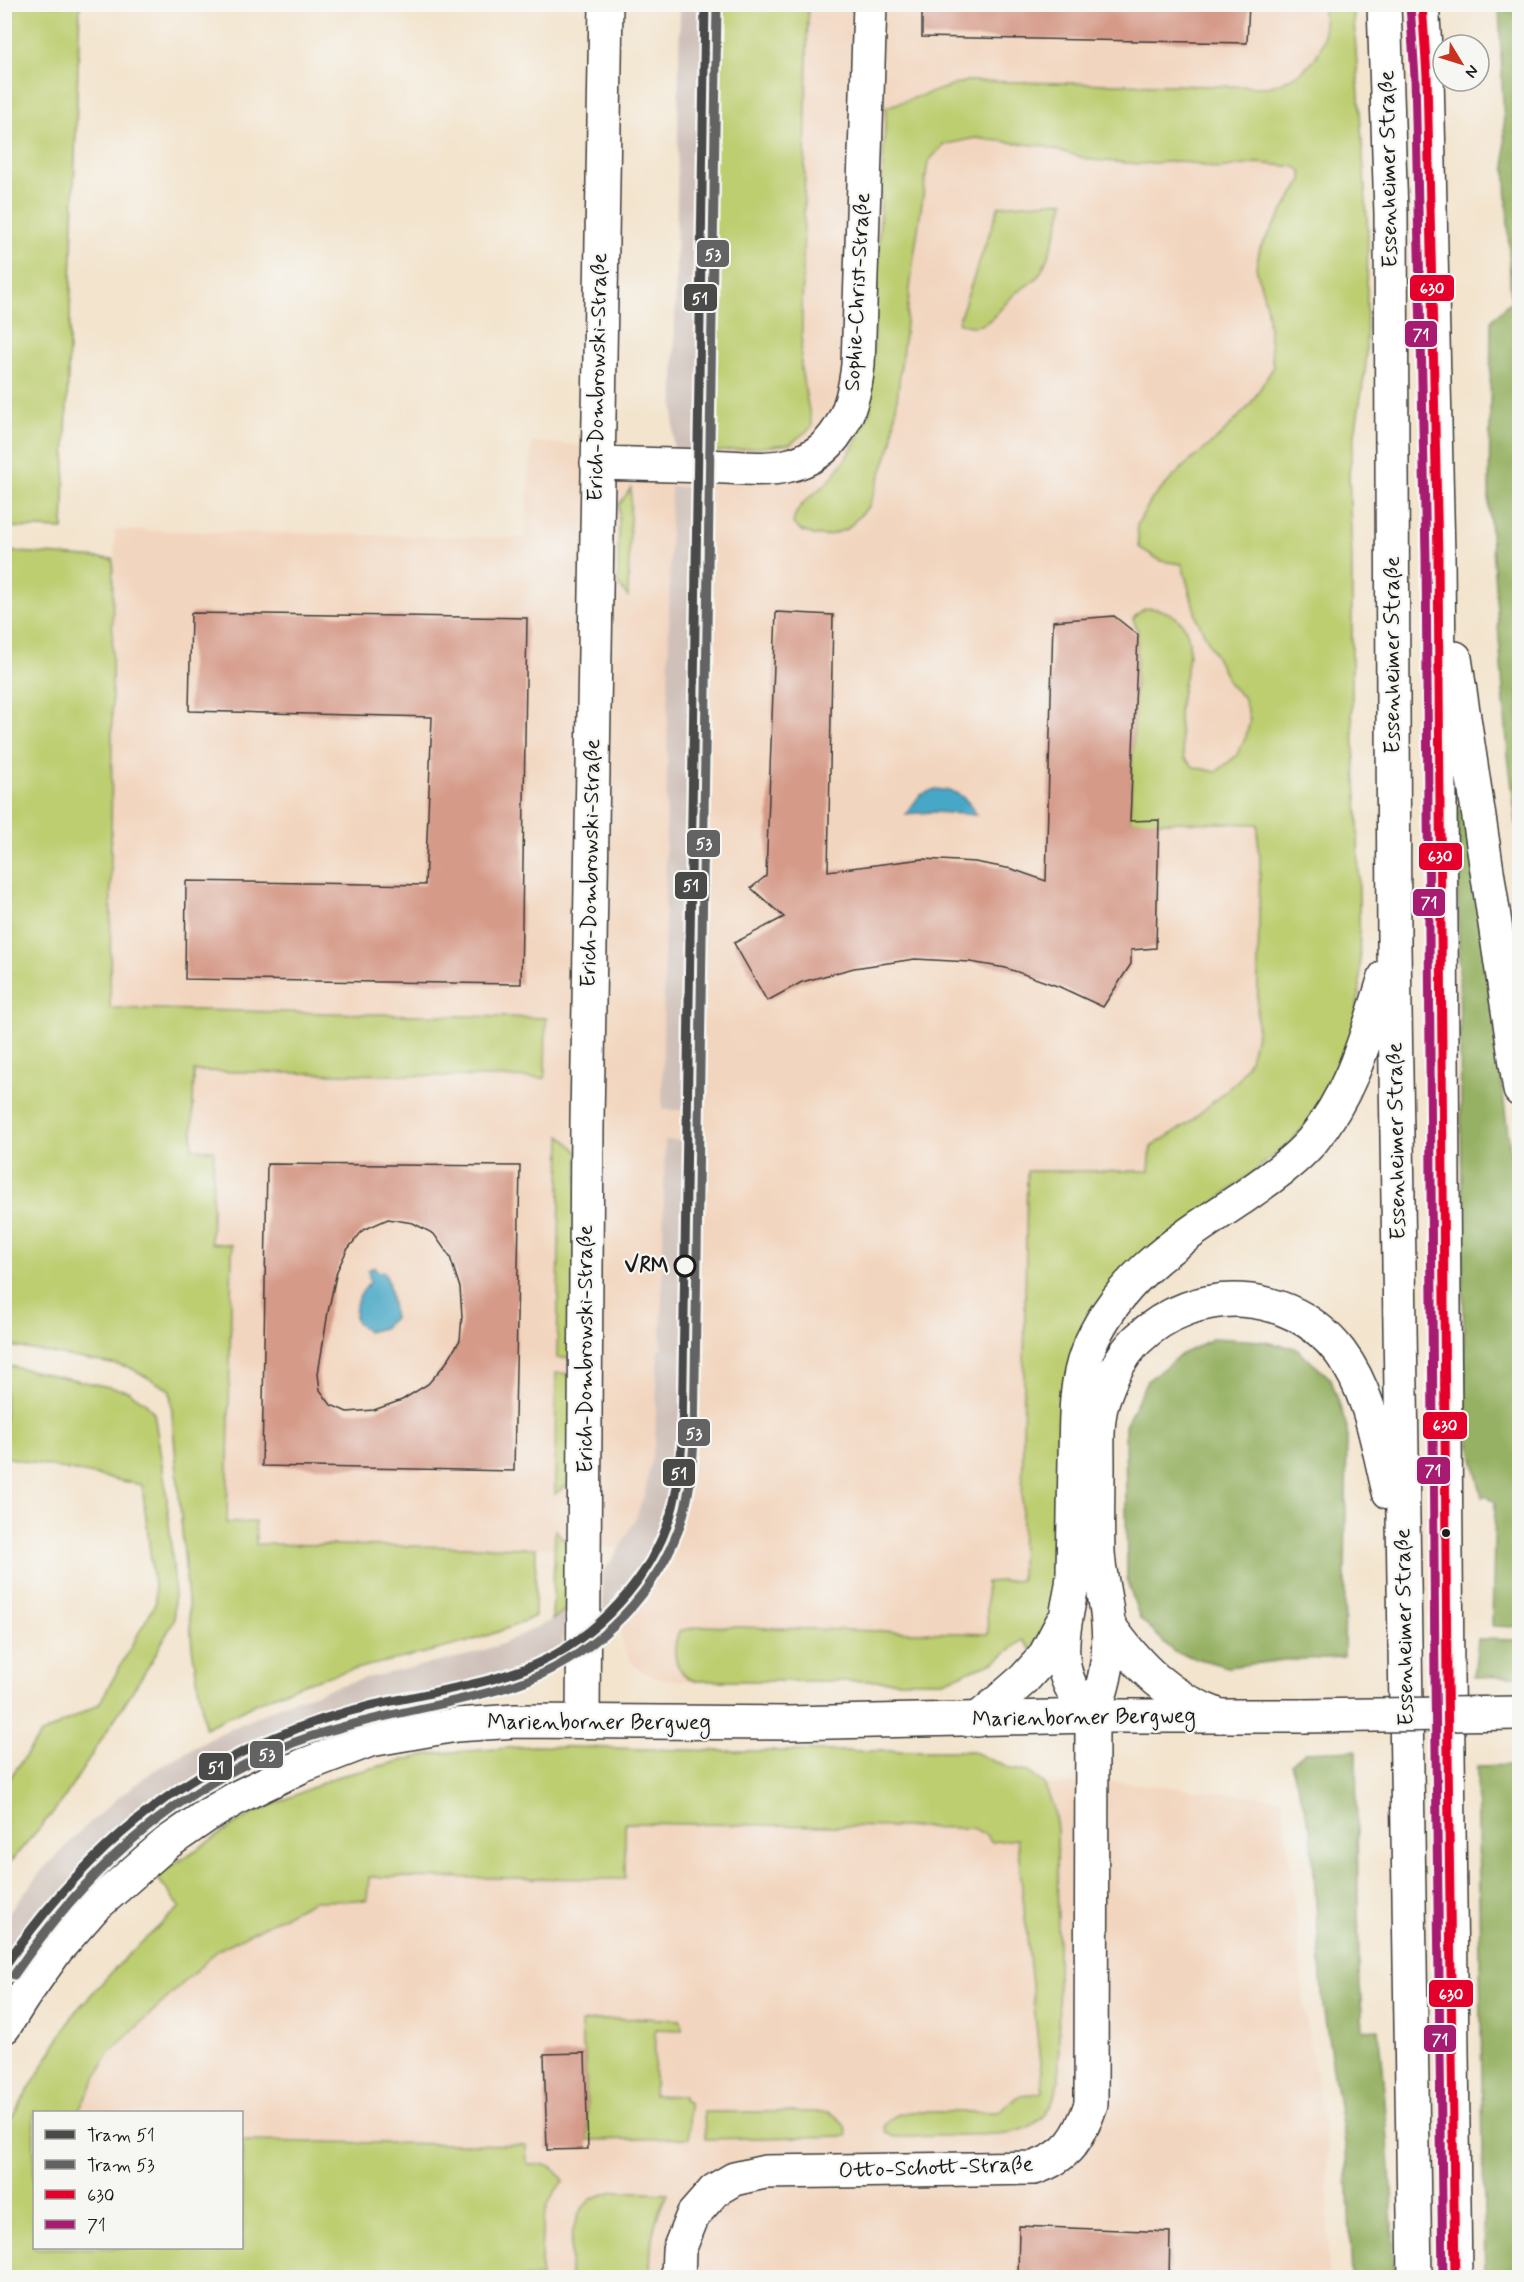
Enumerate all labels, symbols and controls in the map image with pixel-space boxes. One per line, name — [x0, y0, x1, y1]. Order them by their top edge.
north arrow — [1431, 33, 1491, 93]
text: N — [1460, 61, 1483, 82]
street label: Essenheimer Straße — [1373, 70, 1405, 268]
street label: Sophie-Christ-Straße — [839, 192, 877, 392]
line badge: 53 — [696, 239, 730, 268]
text: 53 — [705, 245, 721, 266]
street label: Erich-Dombrowski-Straße — [582, 252, 614, 502]
line badge: 630 — [1409, 274, 1455, 302]
text: 630 — [1420, 279, 1444, 300]
line badge: 51 — [683, 283, 718, 312]
text: 51 — [692, 289, 708, 310]
line badge: 71 — [1404, 320, 1438, 348]
text: 71 — [1413, 325, 1429, 346]
street label: Essenheimer Straße — [1379, 556, 1407, 754]
street label: Erich-Dombrowski-Straße — [575, 738, 607, 988]
line badge: 53 — [686, 829, 721, 858]
text: 53 — [696, 834, 712, 855]
line badge: 630 — [1418, 842, 1463, 871]
text: 630 — [1428, 847, 1452, 868]
line badge: 51 — [674, 871, 708, 900]
text: 51 — [683, 876, 699, 897]
line badge: 71 — [1412, 888, 1446, 917]
text: 71 — [1421, 893, 1437, 914]
street label: Essenheimer Straße — [1381, 1042, 1413, 1240]
street label: Erich-Dombrowski-Straße — [572, 1225, 600, 1473]
place label: VRM — [624, 1252, 669, 1280]
marker: VRM — [674, 1255, 696, 1277]
line badge: 630 — [1422, 1411, 1468, 1440]
text: 630 — [1433, 1416, 1457, 1437]
line badge: 53 — [677, 1418, 711, 1447]
text: 53 — [686, 1424, 702, 1445]
line badge: 71 — [1416, 1456, 1451, 1485]
line badge: 51 — [662, 1458, 696, 1487]
text: 71 — [1425, 1461, 1441, 1482]
text: 51 — [671, 1464, 687, 1485]
unlabelled marker — [1440, 1527, 1452, 1539]
street label: Essenheimer Straße — [1389, 1528, 1421, 1726]
street label: Marienborner Bergweg — [972, 1702, 1196, 1737]
street label: Marienborner Bergweg — [487, 1709, 711, 1740]
line badge: 53 — [249, 1740, 284, 1769]
text: 53 — [259, 1745, 275, 1766]
line badge: 51 — [198, 1752, 233, 1781]
text: 51 — [208, 1758, 224, 1779]
line badge: 630 — [1428, 1979, 1474, 2008]
text: 630 — [1439, 1985, 1463, 2006]
line badge: 71 — [1423, 2024, 1457, 2053]
text: 71 — [1432, 2030, 1448, 2051]
legend — [33, 2111, 243, 2249]
text: Tram 51 — [87, 2124, 155, 2148]
street label: Otto-Schott-Straße — [838, 2151, 1034, 2185]
text: Tram 53 — [87, 2154, 155, 2178]
text: 630 — [87, 2184, 115, 2208]
text: 71 — [87, 2214, 106, 2238]

